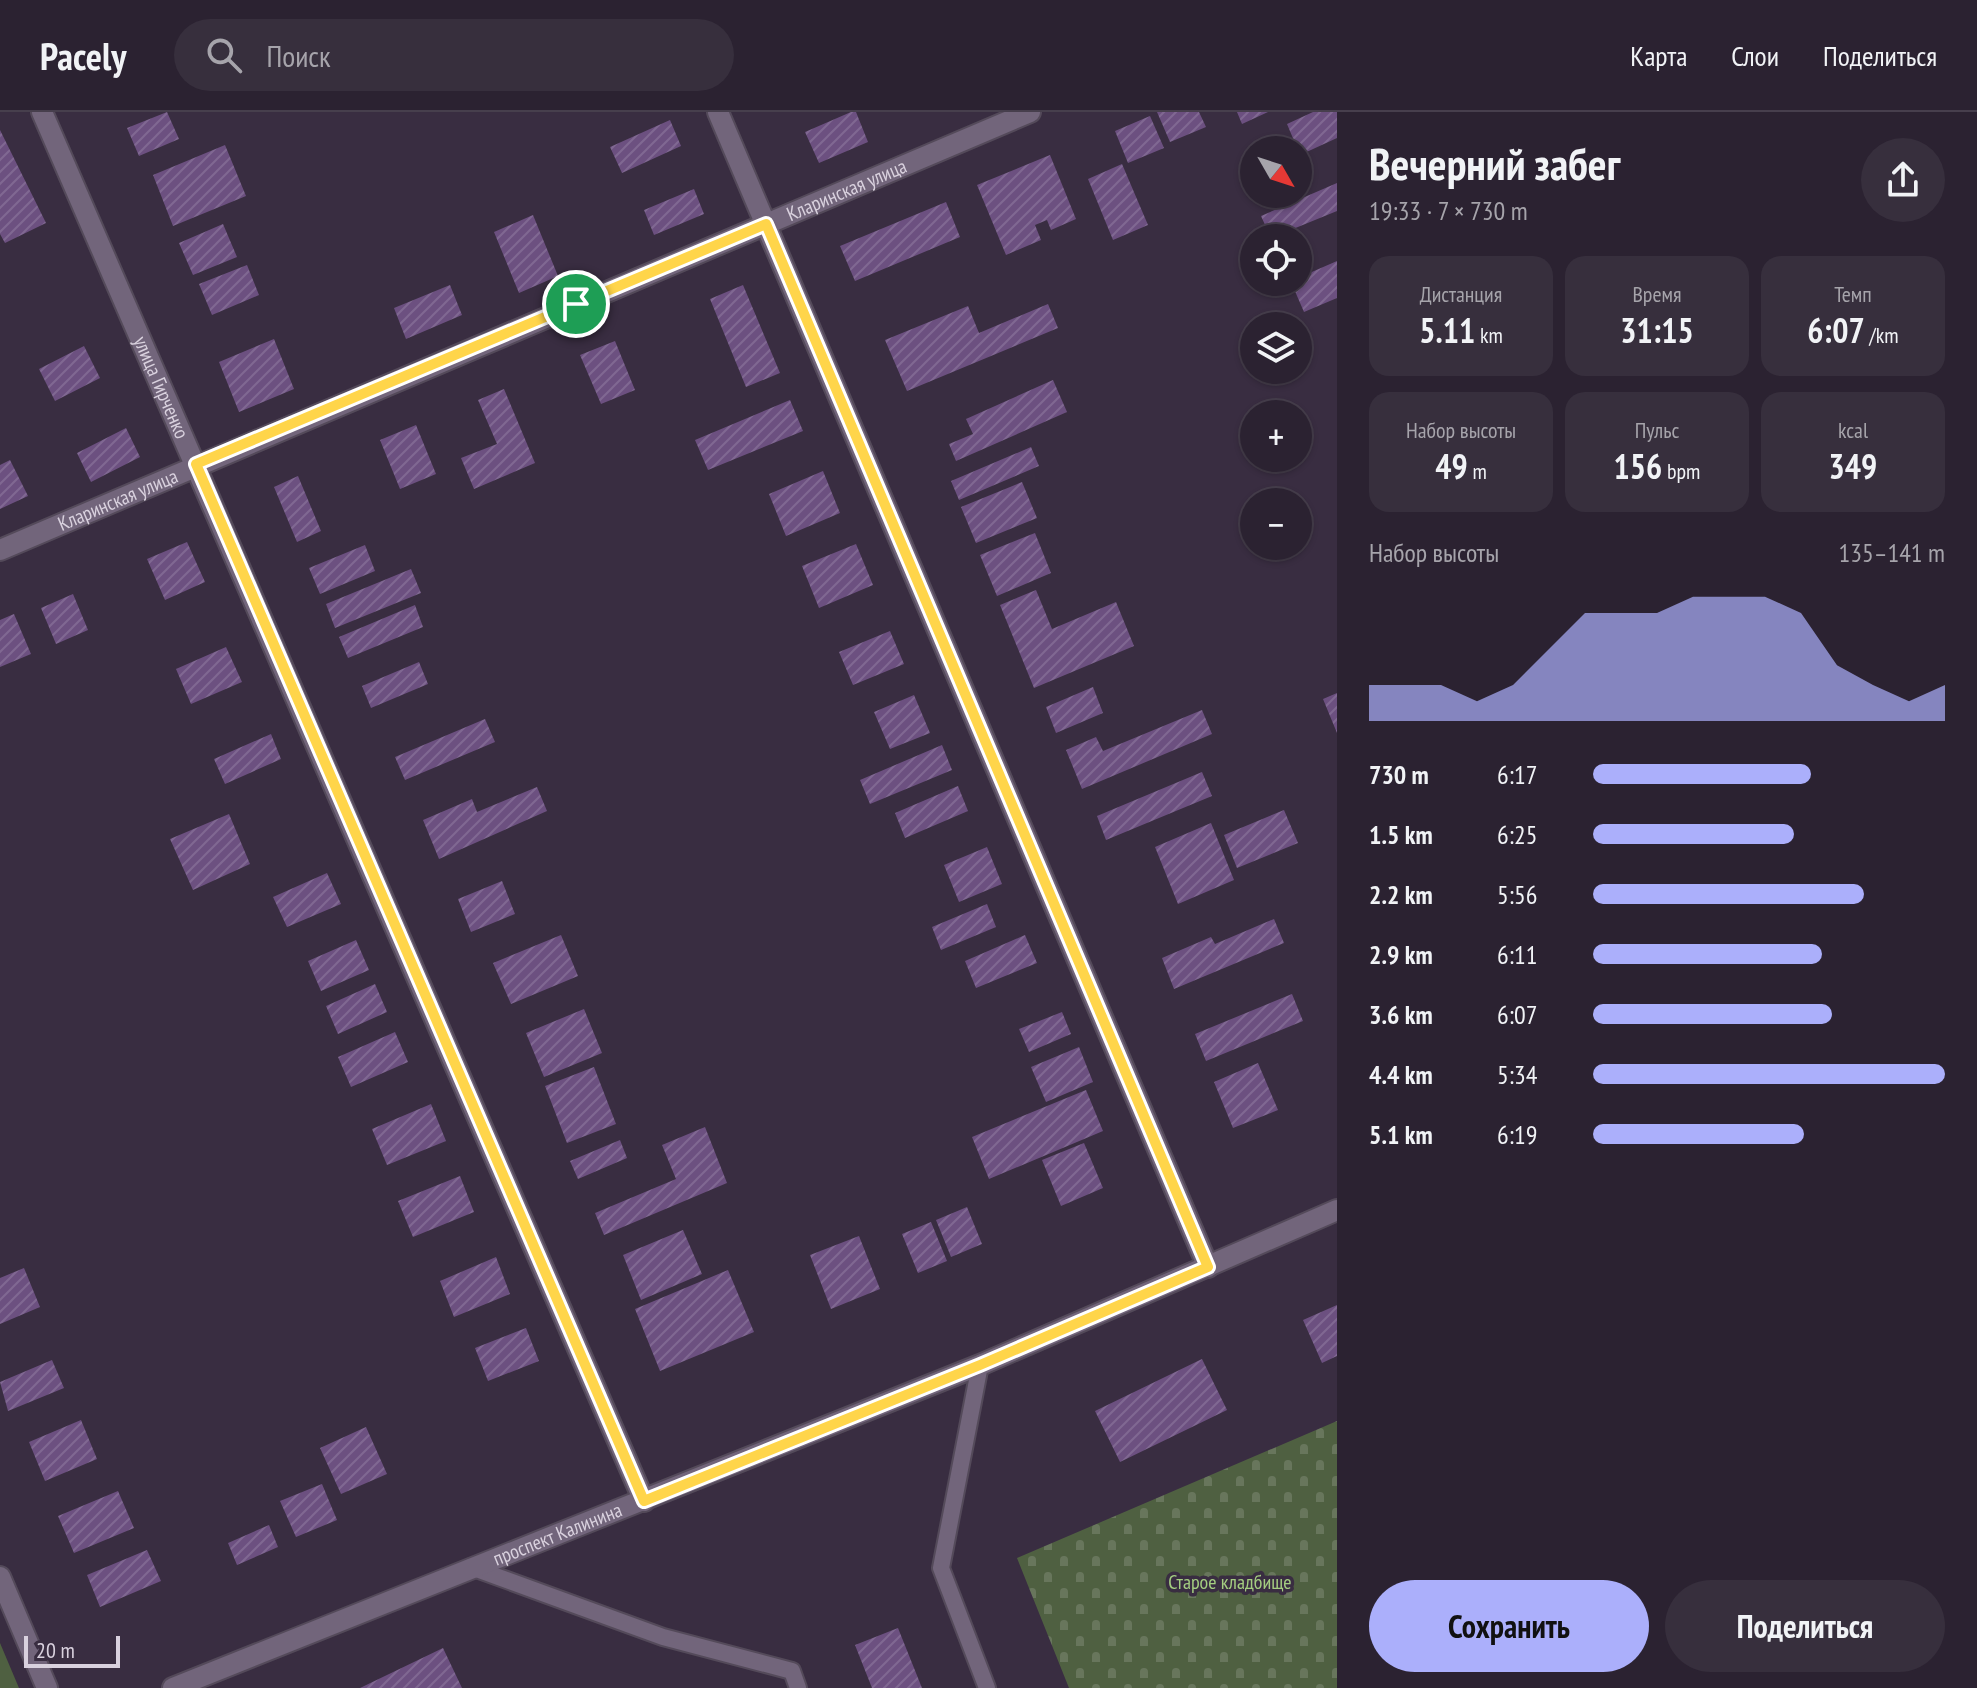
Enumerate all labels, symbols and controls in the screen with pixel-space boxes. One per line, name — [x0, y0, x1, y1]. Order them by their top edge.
search box — [174, 19, 734, 91]
text: Pacely — [40, 31, 126, 80]
icon: search — [202, 33, 246, 77]
text: Поиск — [266, 36, 331, 75]
text: Карта — [1630, 37, 1687, 74]
text: Слои — [1731, 37, 1779, 74]
text: Поделиться — [1823, 37, 1937, 74]
text: Вечерний забег — [1369, 135, 1620, 192]
north arrow — [1240, 136, 1312, 208]
map controls — [1240, 136, 1312, 560]
button: share — [1861, 138, 1945, 222]
street label: Кларинская улица — [783, 153, 911, 227]
text: 19:33 · 7 × 730 m — [1369, 194, 1528, 227]
button: locate — [1240, 224, 1312, 296]
pin — [542, 270, 610, 338]
text: Дистанция — [1420, 280, 1502, 308]
text: Время — [1632, 280, 1682, 308]
text: Темп — [1834, 280, 1872, 308]
icon: arrive — [554, 282, 598, 326]
text: 5.11 — [1419, 308, 1475, 352]
text: 31:15 — [1620, 308, 1694, 352]
text: 6:07 — [1807, 308, 1865, 352]
button: layers — [1240, 312, 1312, 384]
text: km — [1475, 321, 1503, 349]
text: /km — [1865, 321, 1899, 349]
street label: улица Гирченко — [128, 332, 195, 443]
button: + — [1240, 400, 1312, 472]
text: Набор высоты — [1406, 416, 1516, 444]
text: Пульс — [1635, 416, 1679, 444]
text: kcal — [1838, 416, 1868, 444]
text: 49 — [1435, 444, 1468, 488]
text: 156 — [1614, 444, 1662, 488]
text: 349 — [1829, 444, 1877, 488]
text: m — [1468, 457, 1487, 485]
text: bpm — [1662, 457, 1700, 485]
street label: Кларинская улица — [54, 463, 182, 537]
button: − — [1240, 488, 1312, 560]
text: Набор высоты — [1369, 536, 1499, 569]
text: 135–141 m — [1839, 536, 1945, 569]
text: 730 m — [1369, 758, 1429, 791]
text: 6:17 — [1497, 758, 1537, 791]
text: 1.5 km — [1369, 818, 1433, 851]
text: 6:25 — [1497, 818, 1537, 851]
text: 2.2 km — [1369, 878, 1433, 911]
text: 5:56 — [1497, 878, 1537, 911]
text: 2.9 km — [1369, 938, 1433, 971]
text: 6:11 — [1497, 938, 1537, 971]
text: 3.6 km — [1369, 998, 1433, 1031]
text: 6:07 — [1497, 998, 1537, 1031]
text: 4.4 km — [1369, 1058, 1433, 1091]
text: 5:34 — [1497, 1058, 1537, 1091]
text: 5.1 km — [1369, 1118, 1433, 1151]
text: 6:19 — [1497, 1118, 1537, 1151]
street label: проспект Калинина — [489, 1497, 626, 1572]
park label: Старое кладбище — [1168, 1569, 1292, 1595]
button: Сохранить — [1369, 1580, 1649, 1672]
button: Поделиться — [1665, 1580, 1945, 1672]
scale bar — [24, 1632, 120, 1668]
text: 20 m — [36, 1636, 75, 1664]

